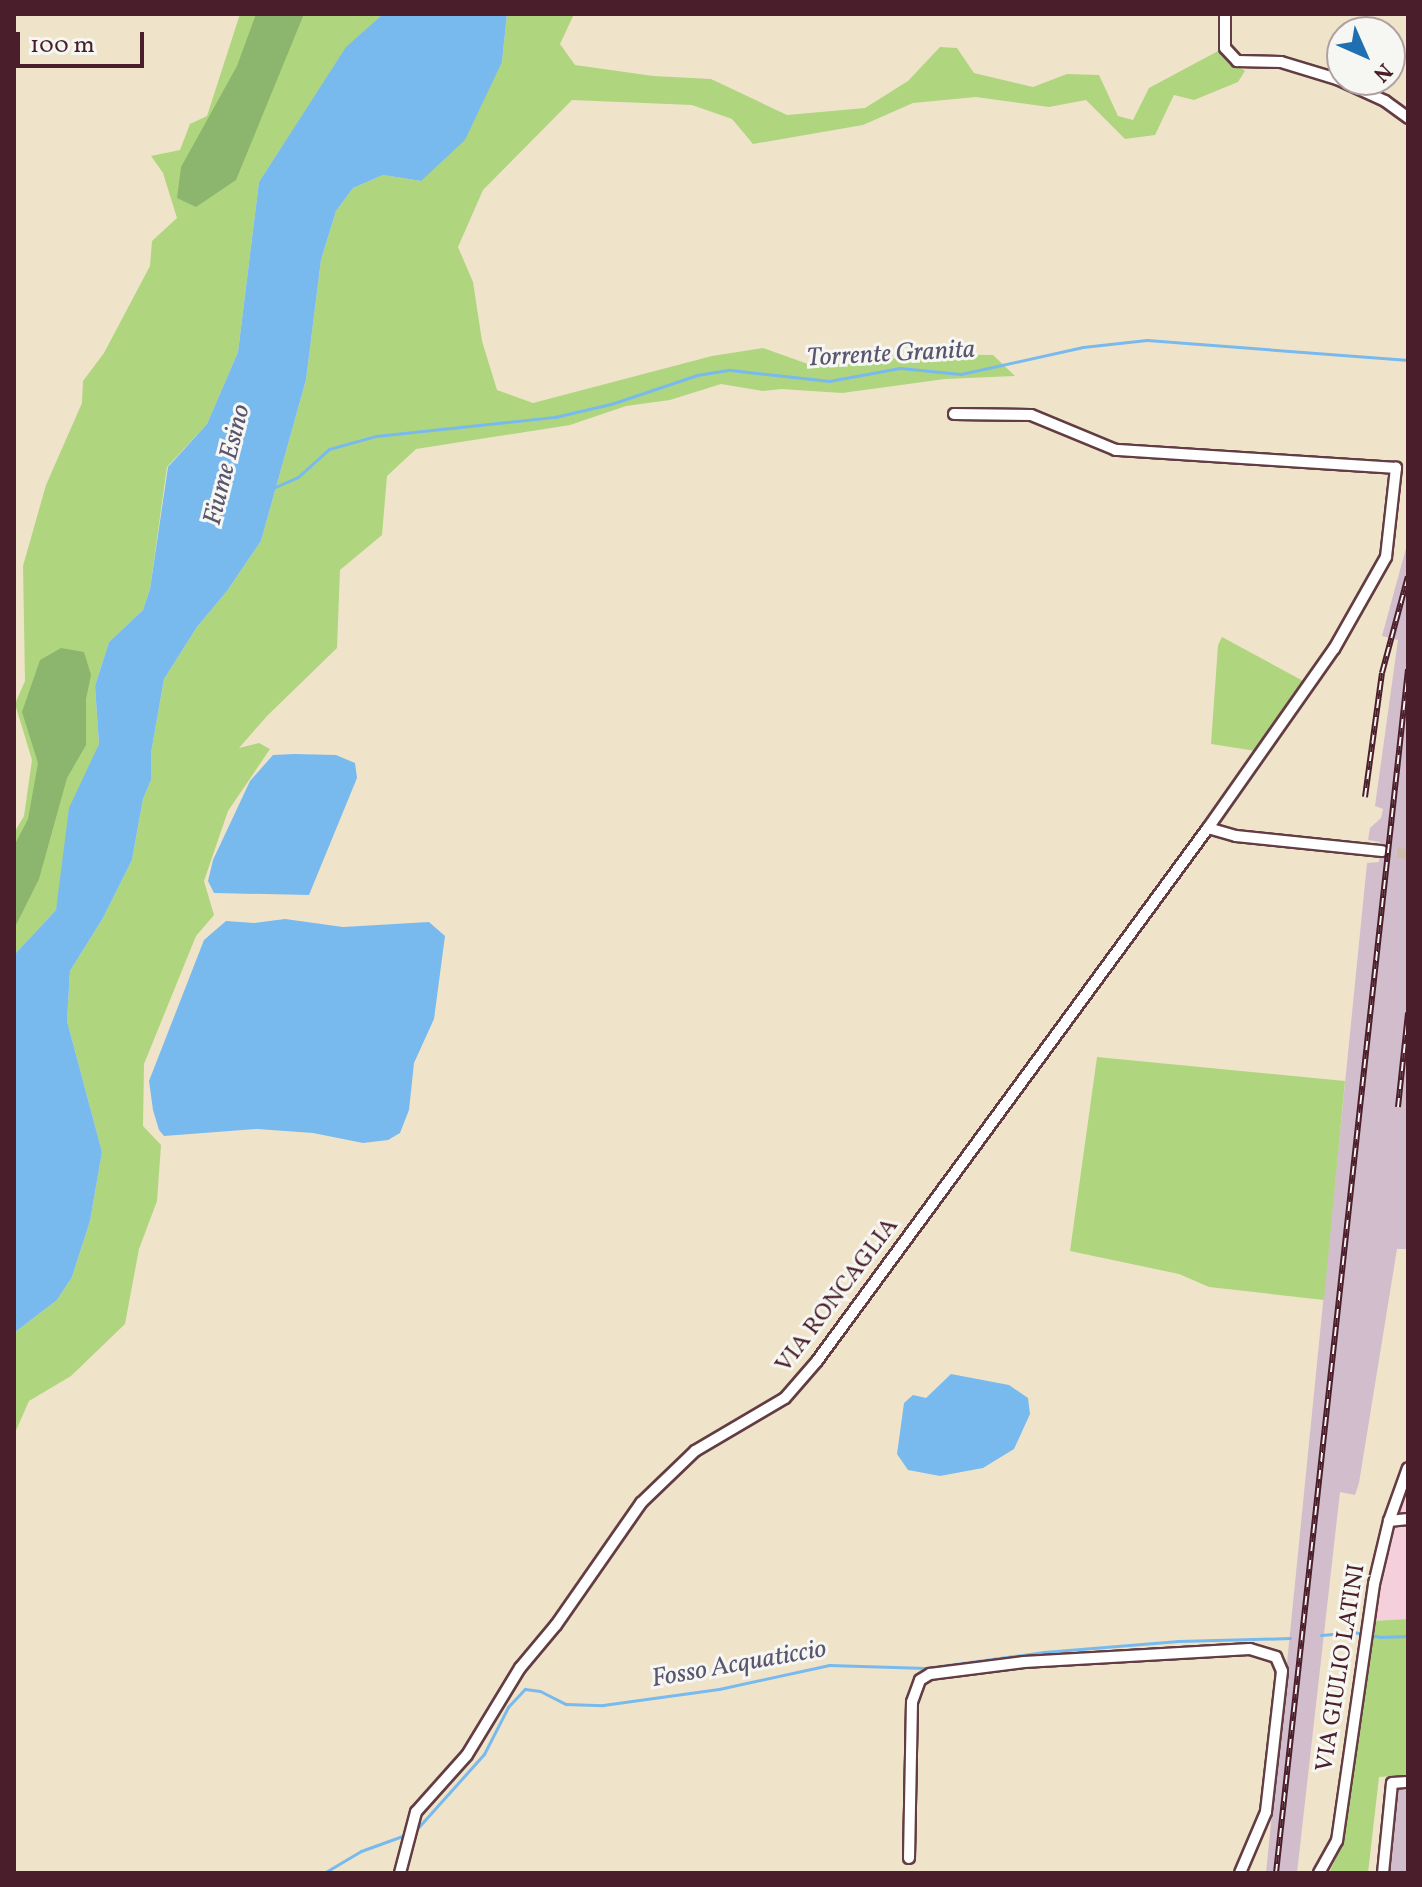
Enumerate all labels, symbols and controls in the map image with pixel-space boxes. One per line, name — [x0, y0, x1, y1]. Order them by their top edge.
scale bar — [20, 16, 148, 66]
north arrow — [1326, 16, 1406, 96]
text: 100 m — [30, 29, 95, 63]
text: N — [1365, 55, 1399, 89]
water label: Torrente Granita — [806, 335, 976, 375]
water label: Fiume Esino — [198, 401, 258, 529]
street label: VIA RONCAGLIA — [770, 1213, 906, 1379]
street label: VIA GIULIO LATINI — [1311, 1562, 1373, 1774]
water label: Fosso Acquaticcio — [649, 1634, 829, 1696]

